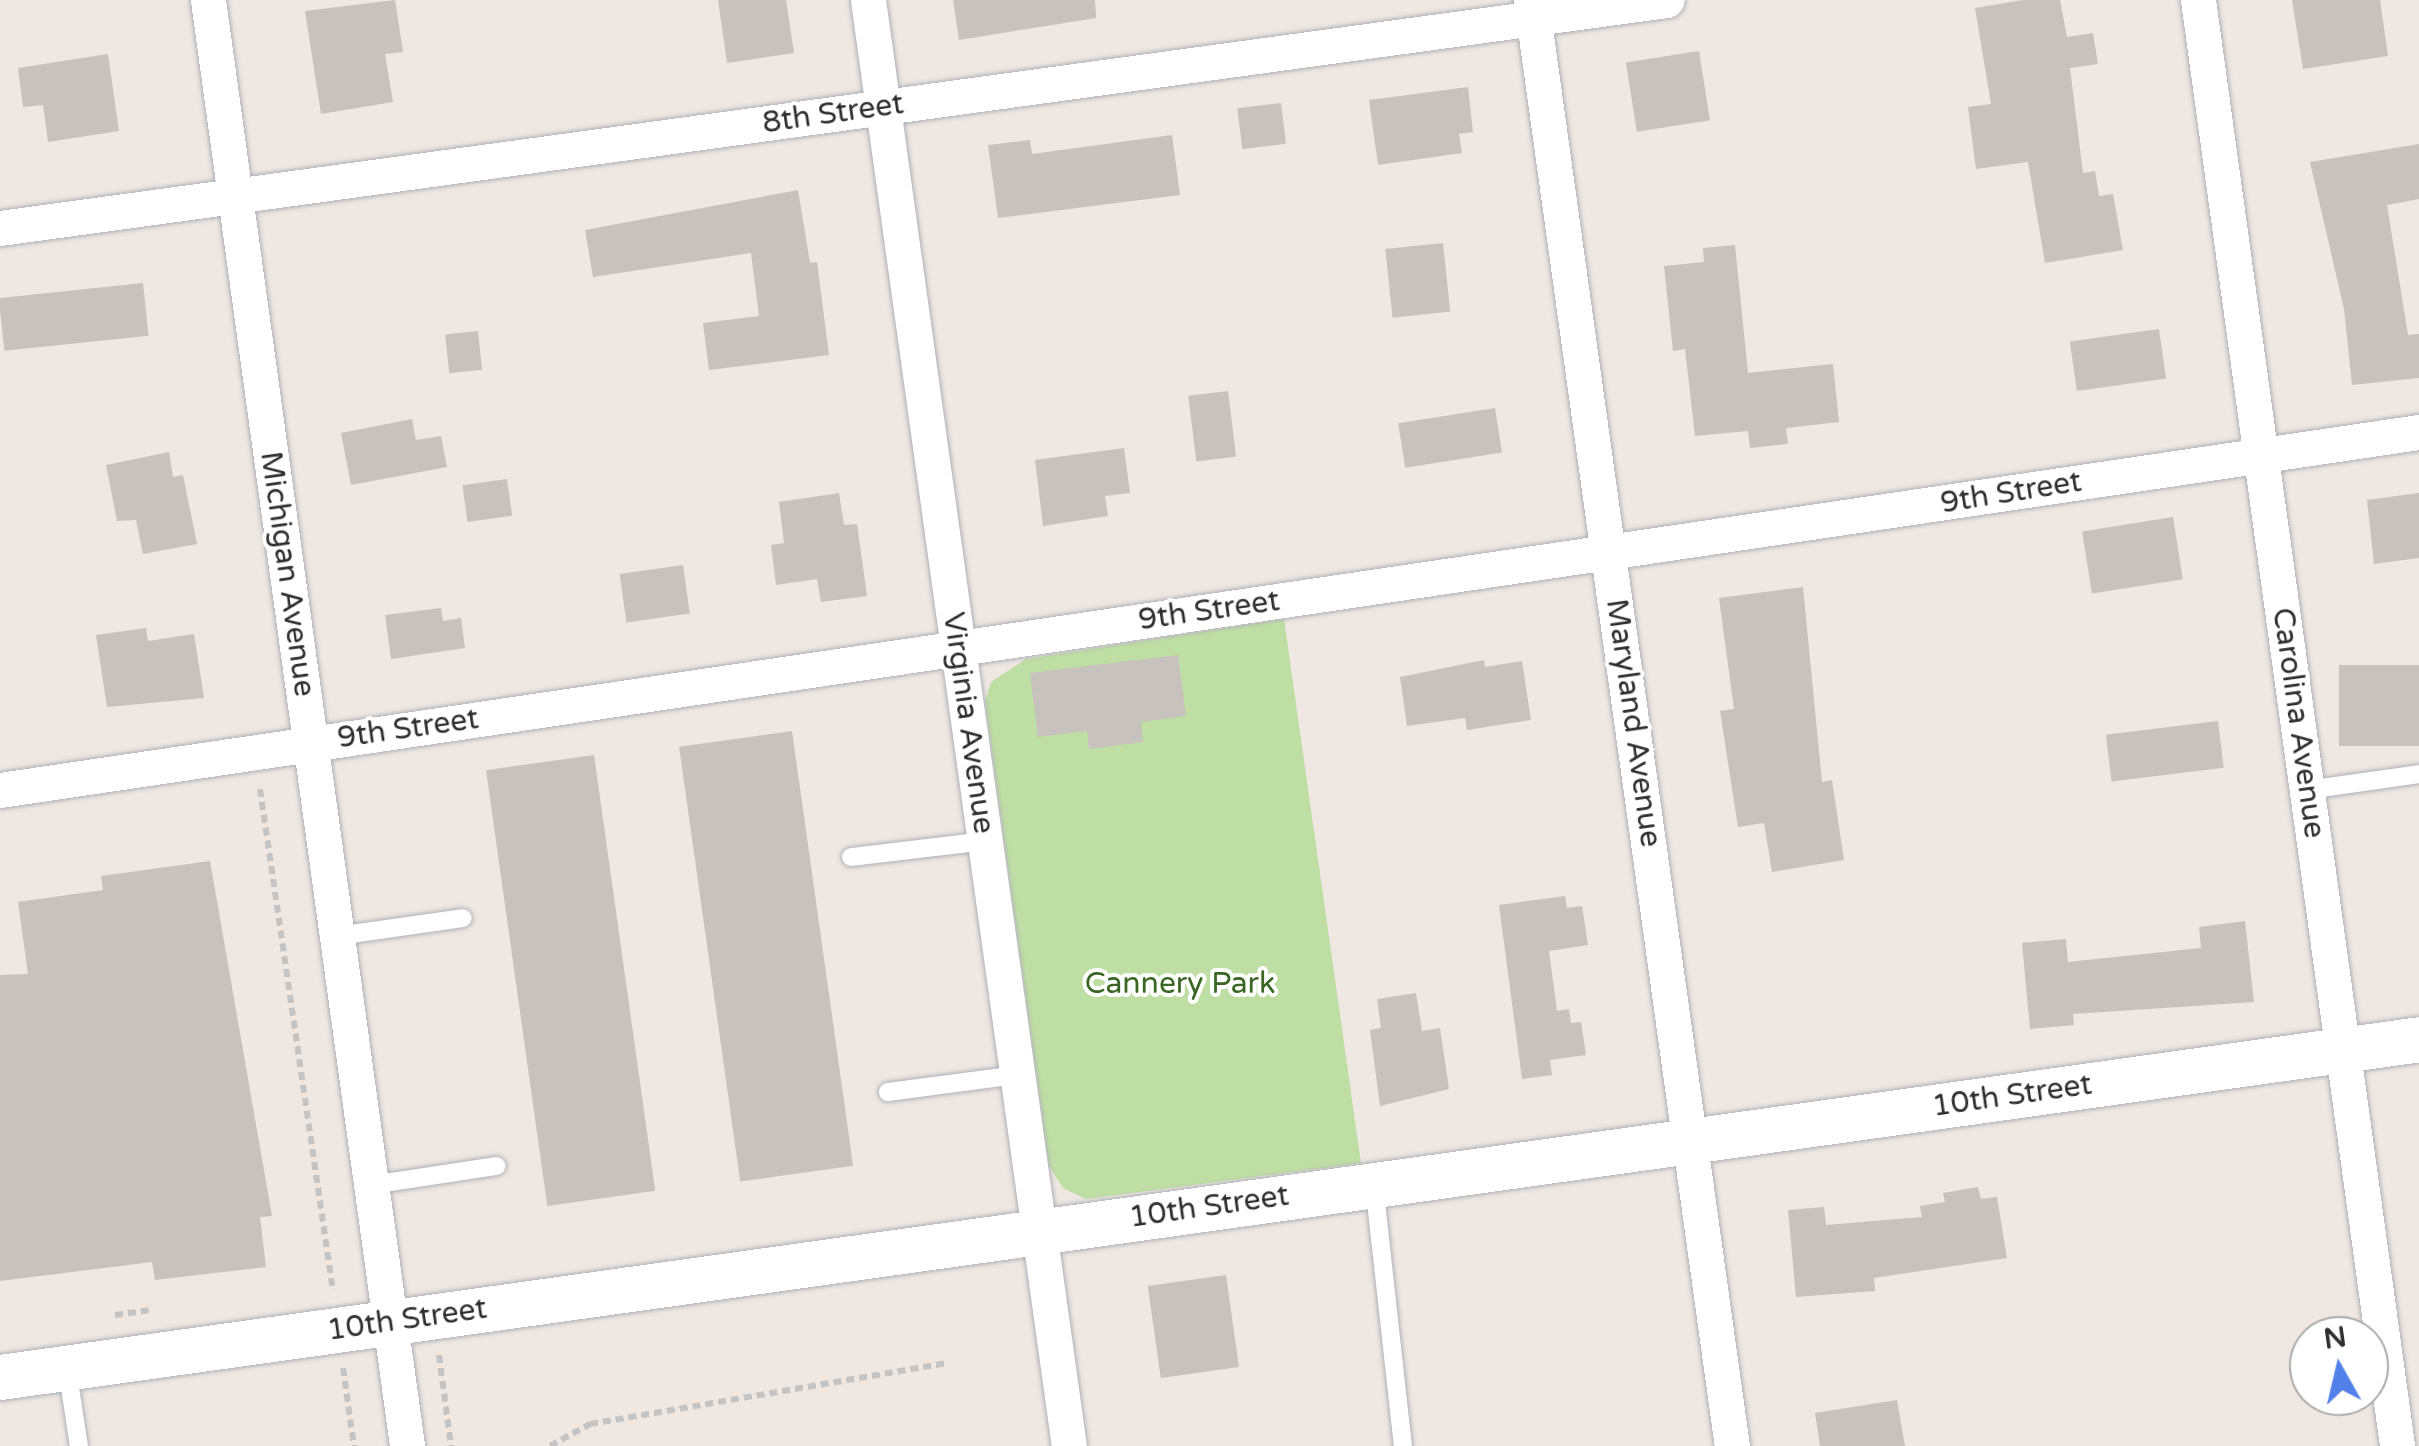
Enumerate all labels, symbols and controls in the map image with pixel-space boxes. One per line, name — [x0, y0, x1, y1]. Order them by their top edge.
street label: 8th Street — [760, 86, 906, 142]
street label: Michigan Avenue — [252, 449, 322, 699]
street label: 9th Street — [1938, 464, 2084, 522]
street label: 9th Street — [1136, 583, 1282, 639]
street label: Maryland Avenue — [1598, 597, 1668, 849]
street label: Carolina Avenue — [2264, 606, 2332, 840]
street label: Virginia Avenue — [935, 610, 1001, 836]
street label: 9th Street — [335, 701, 481, 757]
park label: Cannery Park — [1085, 966, 1275, 1002]
street label: 10th Street — [1930, 1067, 2094, 1125]
street label: 10th Street — [1127, 1178, 1291, 1236]
street label: 10th Street — [325, 1291, 489, 1349]
north arrow — [2289, 1316, 2389, 1416]
text: N — [2322, 1320, 2349, 1357]

